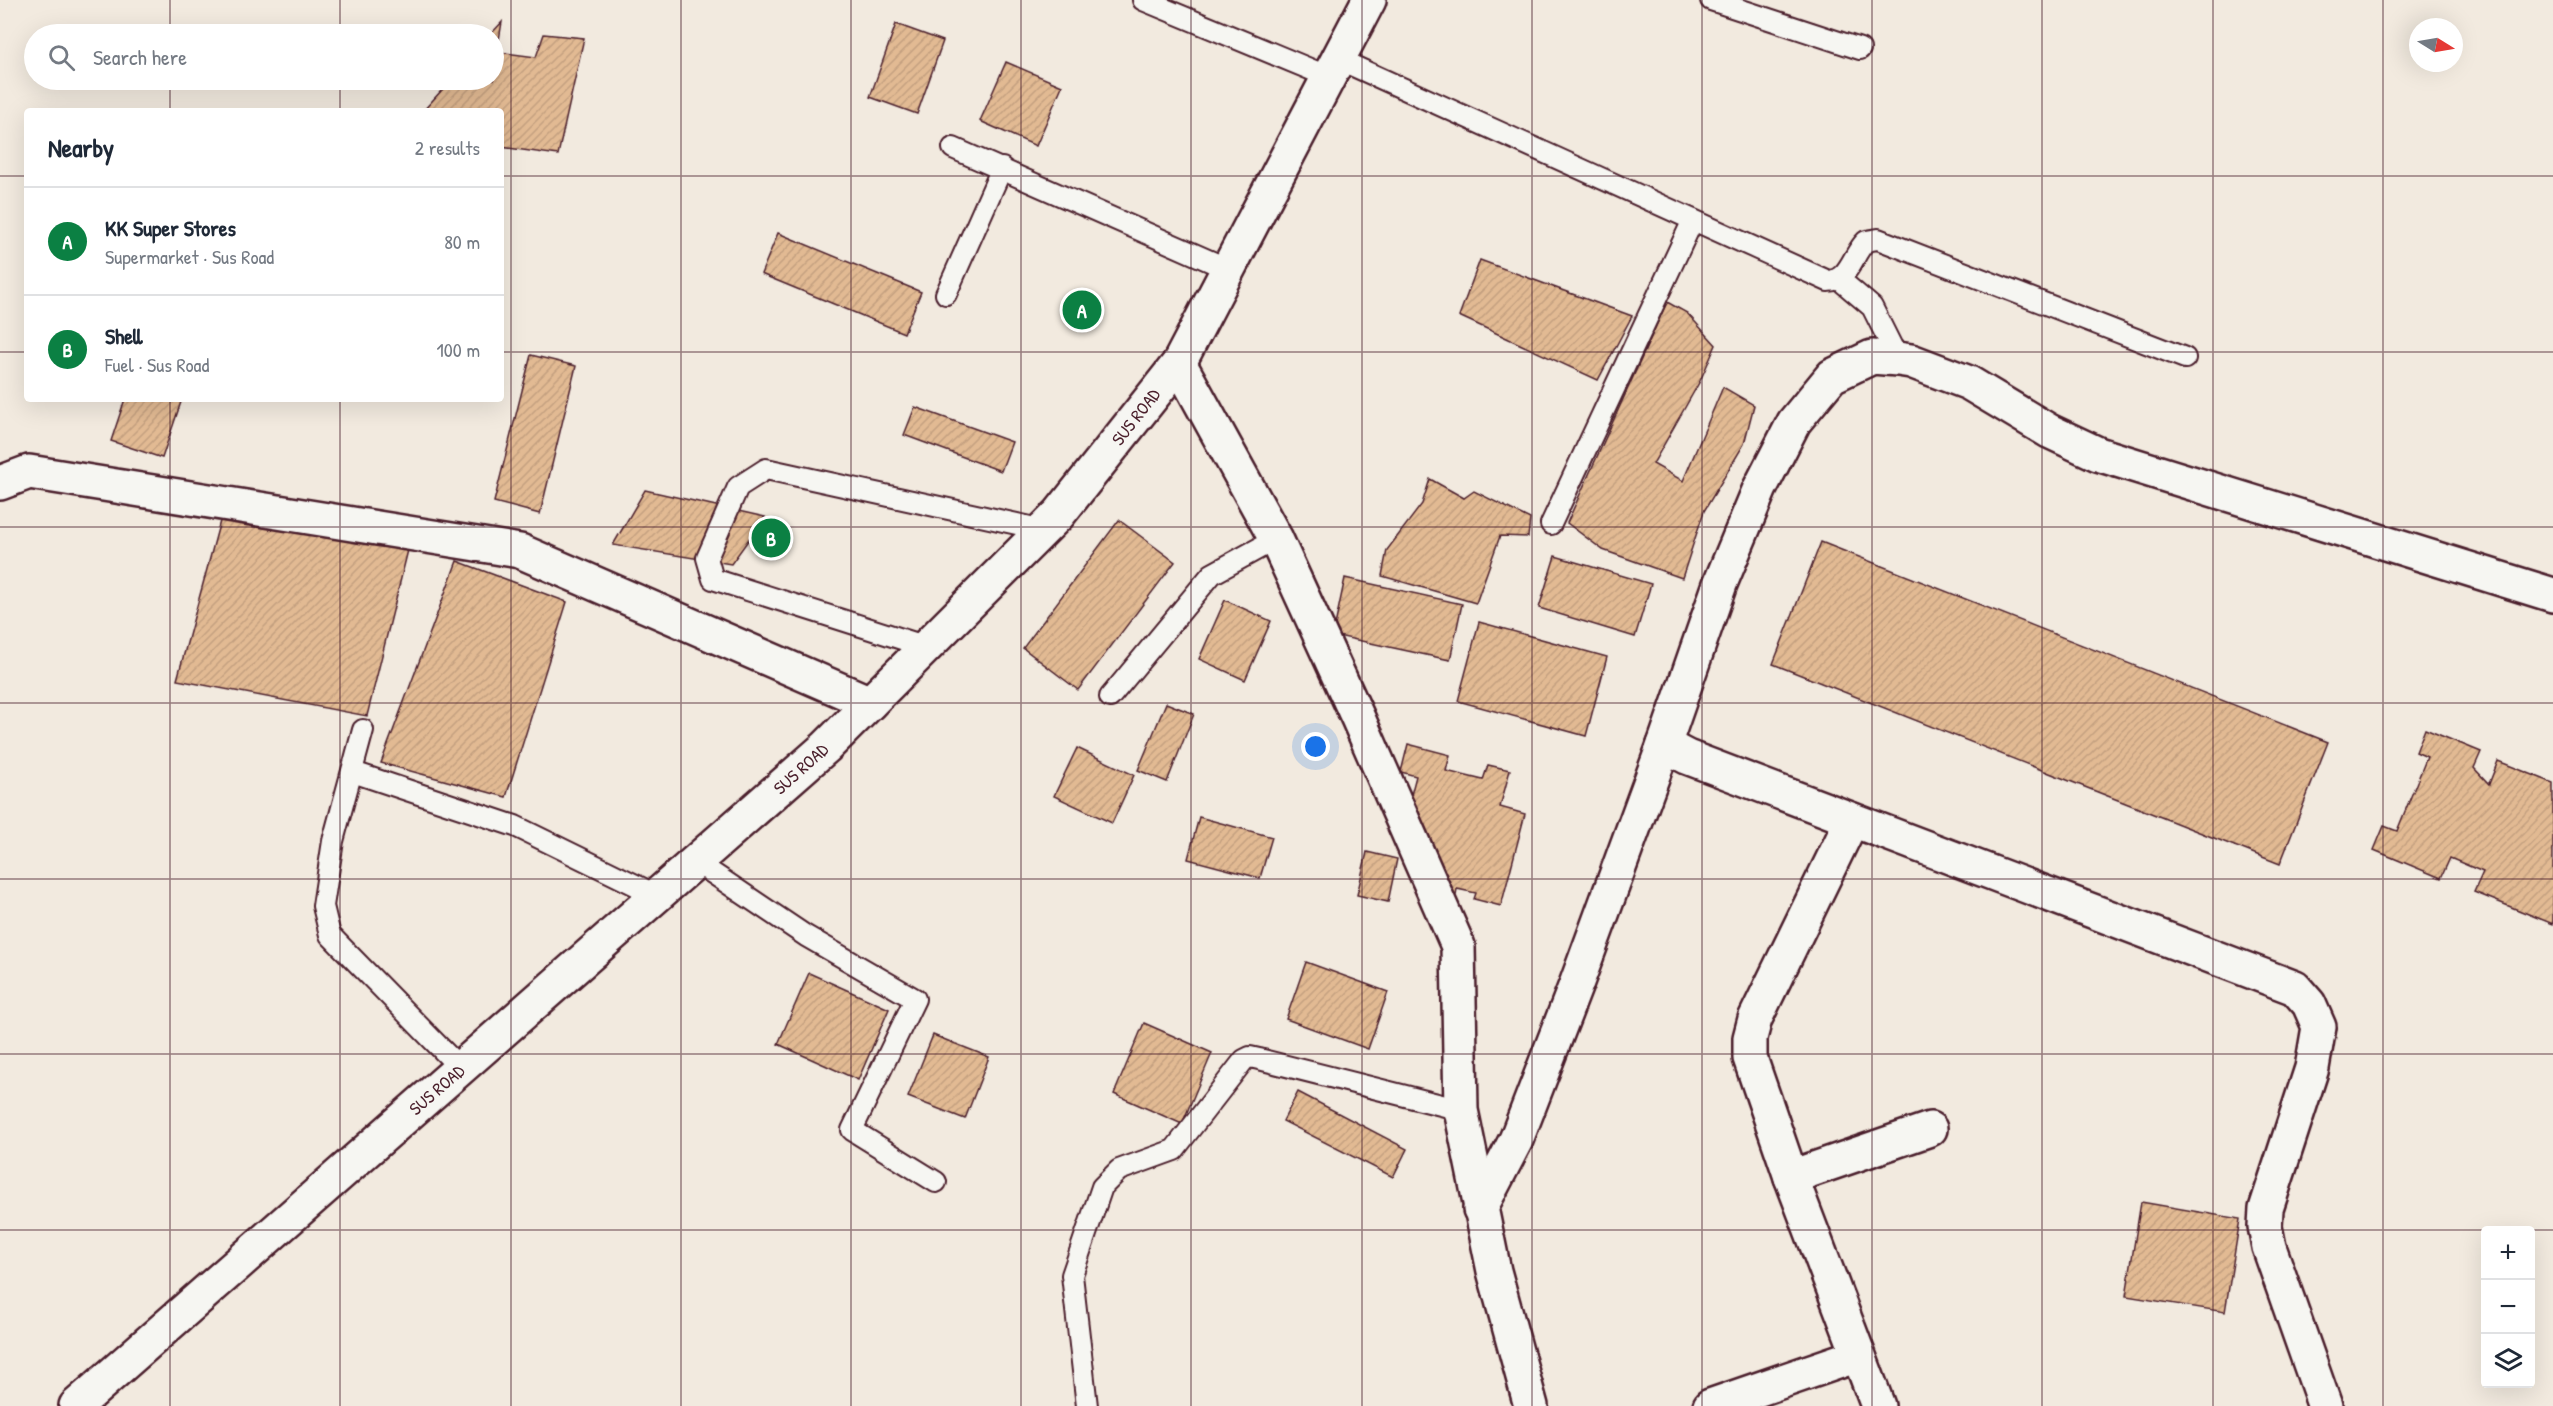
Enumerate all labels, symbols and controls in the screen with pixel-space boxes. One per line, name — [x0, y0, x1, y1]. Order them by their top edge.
north arrow — [2409, 18, 2463, 72]
search box — [24, 24, 504, 90]
icon: search — [45, 41, 78, 74]
text: Search here — [93, 42, 187, 72]
text: Nearby — [48, 130, 114, 165]
text: 2 results — [415, 134, 480, 161]
text: KK Super Stores — [105, 213, 236, 243]
text: A — [63, 228, 72, 255]
text: 80 m — [444, 228, 480, 255]
text: Supermarket · Sus Road — [105, 243, 274, 270]
pin: A — [1062, 288, 1102, 332]
text: Shell — [105, 321, 143, 351]
text: B — [62, 336, 73, 363]
text: 100 m — [437, 336, 480, 363]
text: Fuel · Sus Road — [105, 351, 209, 378]
street label: SUS ROAD — [1105, 383, 1166, 450]
pin: B — [752, 516, 790, 560]
your location — [1301, 732, 1330, 761]
street label: SUS ROAD — [768, 737, 834, 800]
street label: SUS ROAD — [404, 1058, 470, 1121]
map controls — [2481, 1226, 2535, 1388]
button: + — [2481, 1226, 2535, 1280]
button: − — [2481, 1280, 2535, 1334]
button: layers — [2481, 1334, 2535, 1388]

